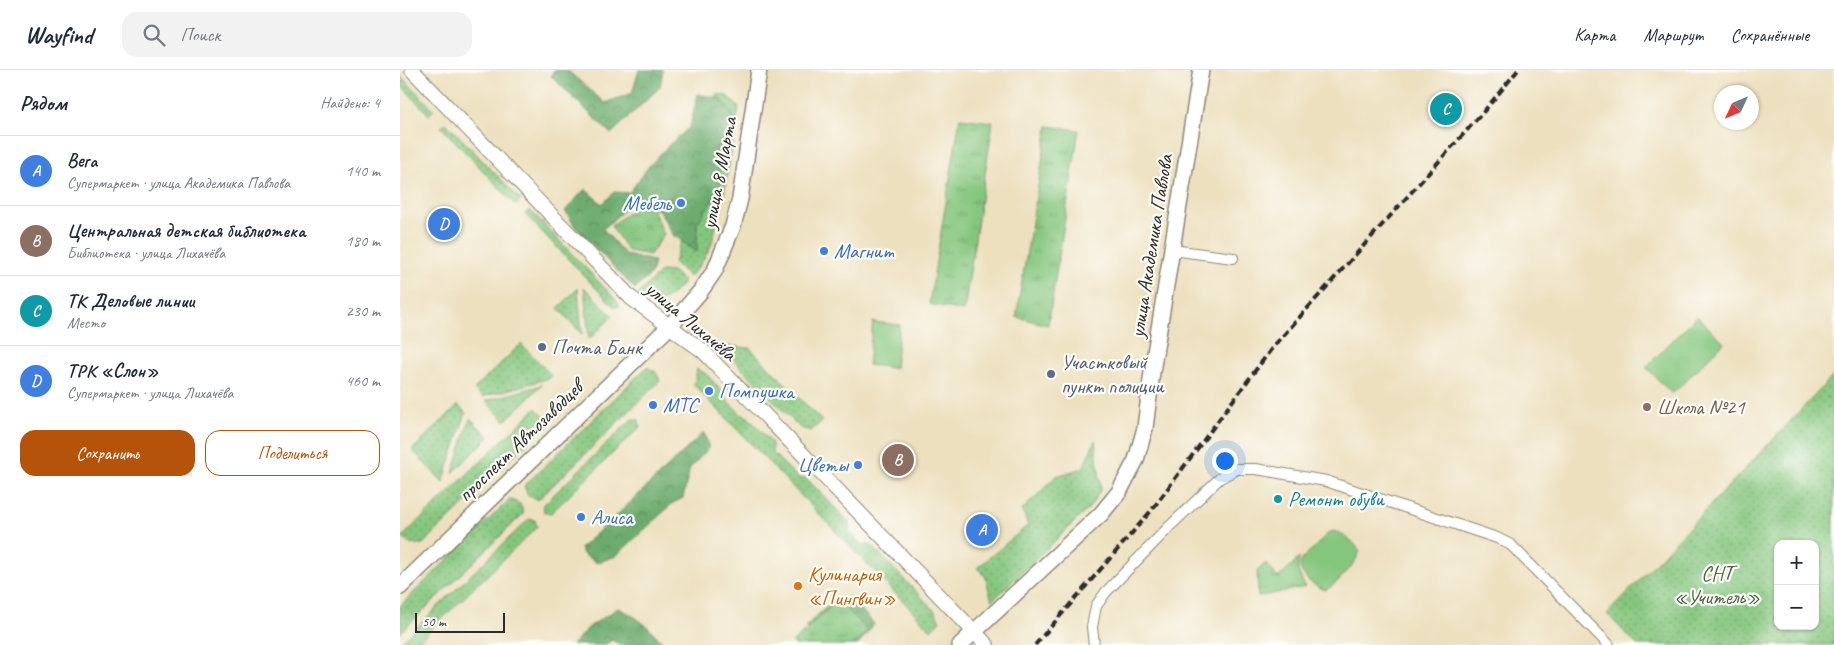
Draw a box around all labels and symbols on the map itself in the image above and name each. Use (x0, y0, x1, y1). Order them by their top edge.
north arrow (1714, 85, 1759, 130)
pin: C (1430, 90, 1462, 128)
street label: улица 8 Марта (695, 113, 743, 233)
street label: улица Академика Павлова (1123, 151, 1179, 341)
place label: Мебель (623, 190, 673, 216)
marker: Мебель (675, 197, 687, 209)
pin: D (428, 205, 460, 243)
place label: Магнит (834, 238, 895, 264)
marker: Магнит (818, 245, 830, 257)
street label: улица Лихачёва (639, 274, 743, 368)
place label: Почта Банк (552, 334, 644, 360)
marker: Почта Банк (536, 341, 548, 353)
place label: Участковый пункт полиции (1061, 349, 1165, 399)
marker: Участковый пункт полиции (1045, 368, 1057, 380)
street label: проспект Автозаводцев (452, 371, 591, 507)
place label: Помпушка (719, 378, 796, 404)
marker: Помпушка (703, 385, 715, 397)
place label: МТС (663, 392, 701, 418)
place label: Школа №21 (1657, 394, 1746, 420)
marker: МТС (647, 399, 659, 411)
marker: Школа №21 (1641, 401, 1653, 413)
pin: B (882, 441, 914, 479)
your location (1212, 448, 1238, 474)
place label: Цветы (797, 452, 850, 478)
marker: Цветы (852, 459, 864, 471)
place label: Ремонт обуви (1288, 486, 1385, 512)
marker: Ремонт обуви (1272, 493, 1284, 505)
place label: Алиса (591, 504, 634, 530)
marker: Алиса (575, 511, 587, 523)
pin: A (966, 511, 998, 549)
park label: СНТ «Учитель» (1674, 560, 1760, 610)
place label: Кулинария «Пингвин» (808, 561, 896, 611)
marker: Кулинария «Пингвин» (792, 580, 804, 592)
scale bar (415, 610, 505, 633)

